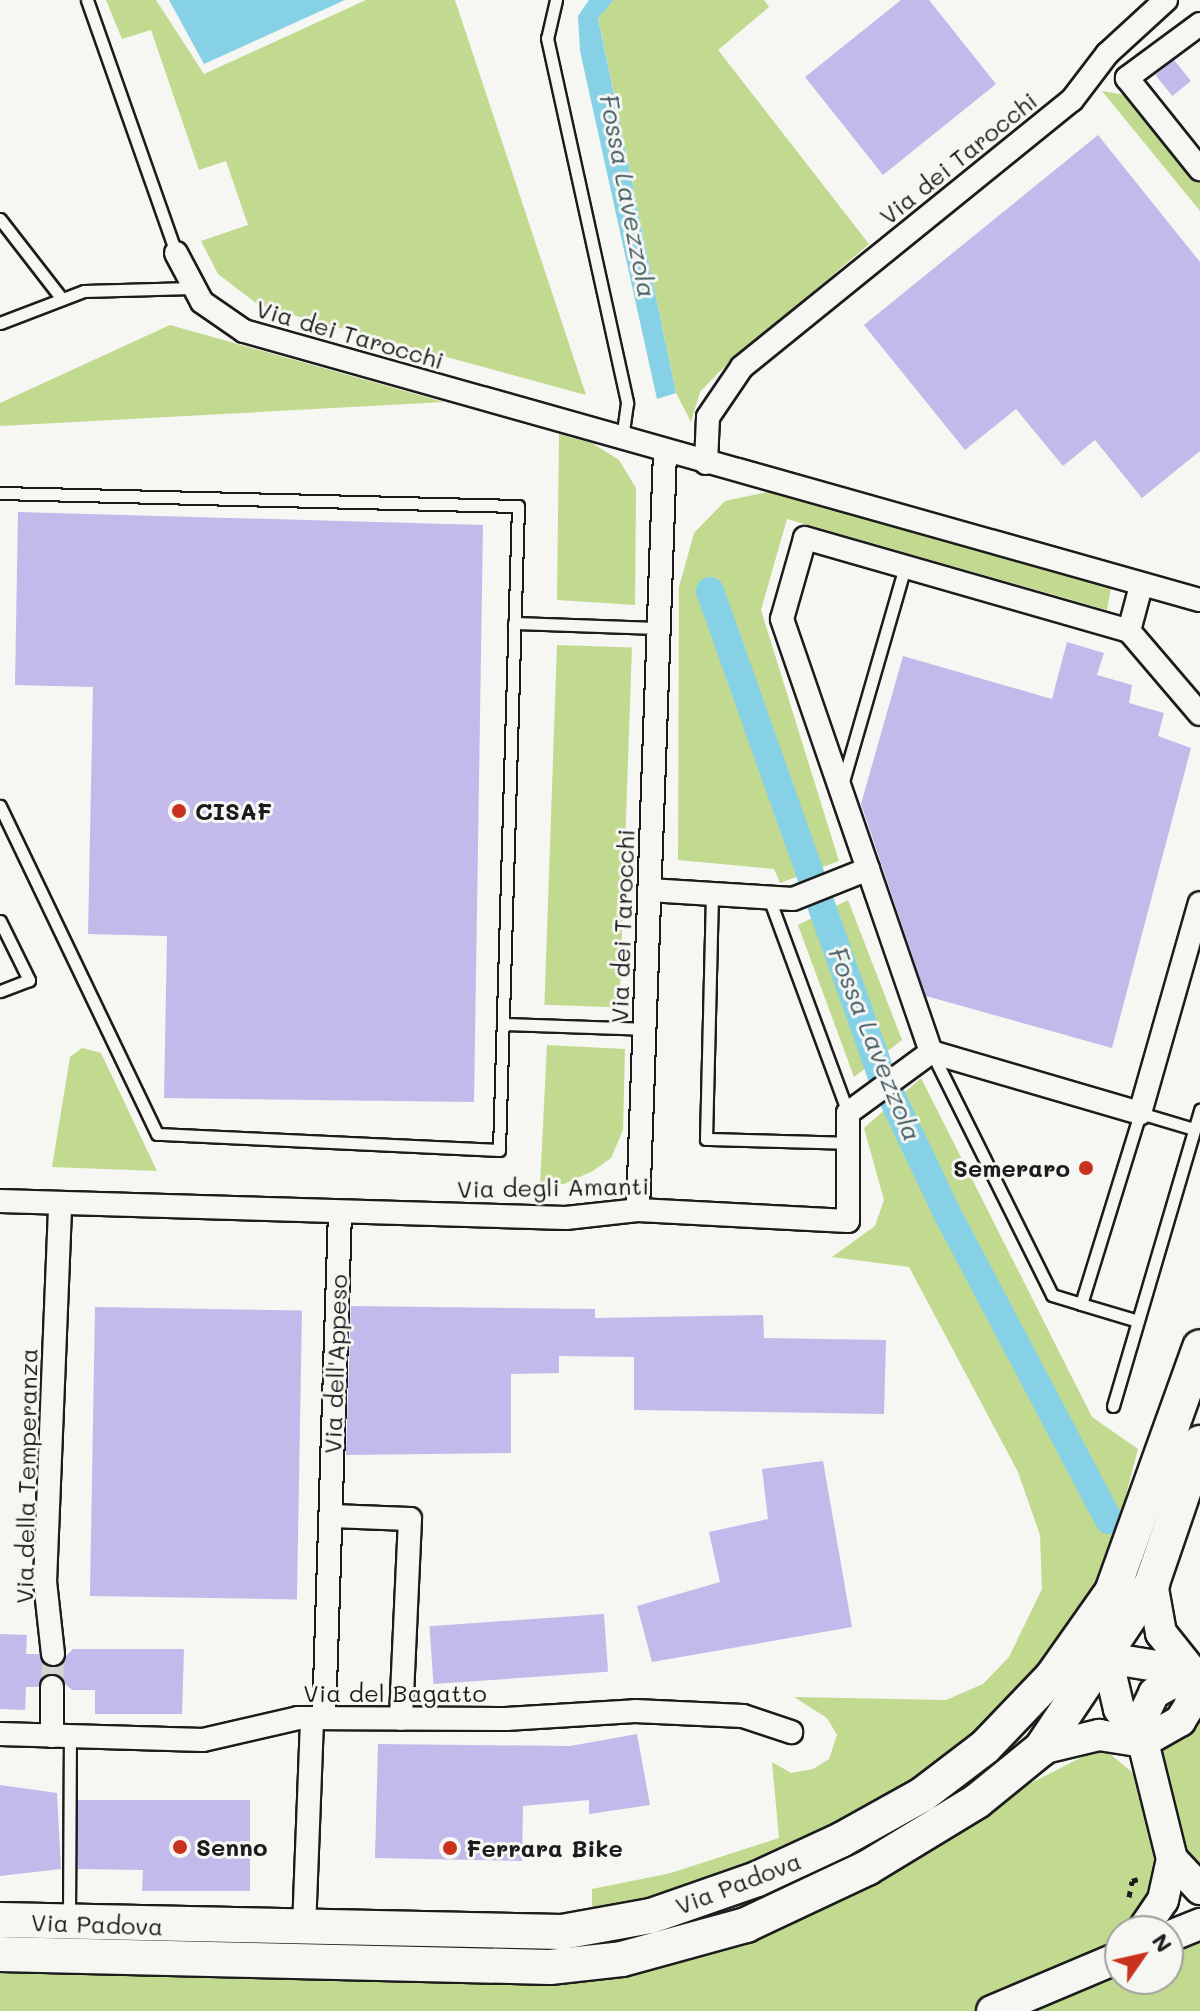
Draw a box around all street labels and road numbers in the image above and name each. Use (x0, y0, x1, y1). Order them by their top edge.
street label: Via dei Tarocchi (873, 86, 1043, 230)
street label: Via dei Tarocchi (253, 293, 447, 375)
street label: Via dei Tarocchi (604, 828, 640, 1024)
street label: Via degli Amanti (457, 1171, 649, 1203)
street label: Via dell'Appeso (317, 1274, 353, 1454)
street label: Via della Temperanza (9, 1348, 43, 1604)
street label: Via del Bagatto (303, 1679, 487, 1707)
street label: Via Padova (671, 1846, 805, 1920)
street label: Via Padova (30, 1907, 164, 1941)

